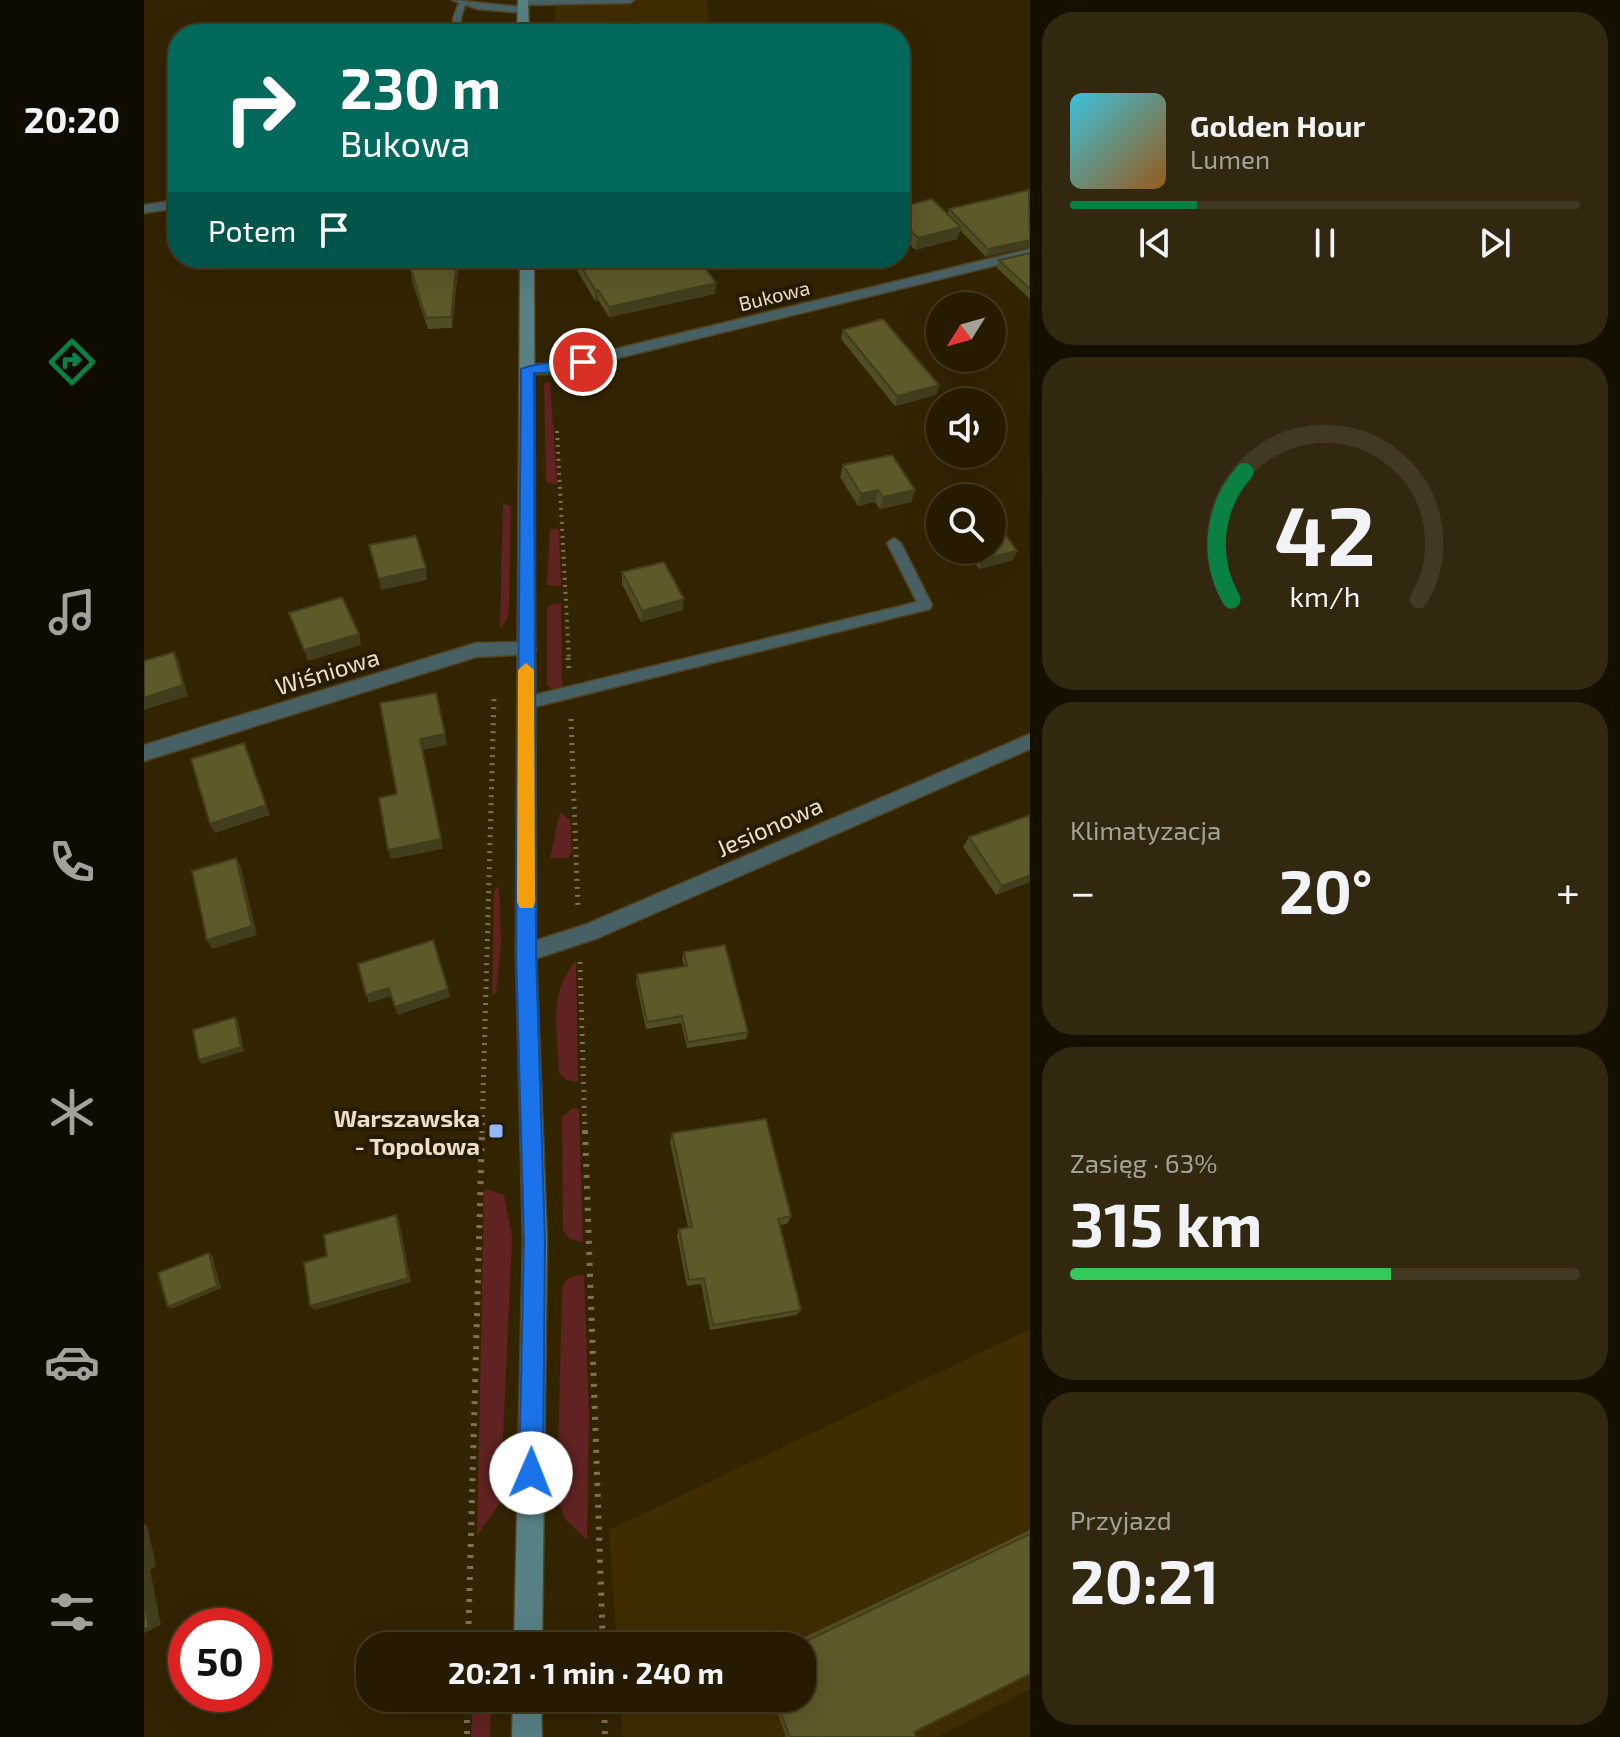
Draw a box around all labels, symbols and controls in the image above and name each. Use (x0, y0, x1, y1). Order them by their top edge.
text: 230 m (340, 53, 501, 120)
icon: right (208, 56, 312, 160)
text: 20:20 (24, 97, 120, 140)
text: Golden Hour (1190, 107, 1365, 143)
text: Bukowa (340, 121, 470, 164)
text: Lumen (1190, 143, 1270, 174)
icon: arrive (312, 208, 356, 252)
text: Potem (208, 212, 296, 248)
icon: previous (1133, 221, 1177, 265)
icon: pause (1303, 221, 1347, 265)
icon: next (1473, 221, 1517, 265)
street label: Bukowa (736, 275, 812, 315)
north arrow (926, 292, 1006, 372)
map controls (926, 292, 1006, 564)
pin (549, 328, 617, 396)
icon: directions (44, 334, 100, 390)
icon: arrive (561, 340, 605, 384)
button: sound (926, 388, 1006, 468)
text: 42 (1274, 482, 1376, 582)
button: search (926, 484, 1006, 564)
text: km/h (1290, 578, 1360, 613)
icon: music (44, 584, 100, 640)
street label: Wiśniowa (271, 641, 383, 701)
street label: Jesionowa (711, 790, 827, 862)
text: Klimatyzacja (1070, 814, 1221, 845)
icon: phone (44, 834, 100, 890)
text: 20° (1279, 854, 1372, 926)
text: − (1070, 864, 1096, 917)
text: + (1556, 864, 1580, 917)
icon: climate (44, 1084, 100, 1140)
place label: Warszawska - Topolowa (334, 1103, 480, 1160)
marker: Warszawska - Topolowa (487, 1122, 505, 1140)
text: Zasięg · 63% (1070, 1147, 1217, 1178)
text: 315 km (1070, 1187, 1262, 1259)
icon: car (44, 1334, 100, 1390)
position arrow (489, 1431, 573, 1515)
text: Przyjazd (1070, 1504, 1172, 1535)
text: 20:21 (1070, 1544, 1219, 1616)
icon: filters (44, 1584, 100, 1640)
speed limit sign: 50 (168, 1608, 272, 1712)
text: 20:21 · 1 min · 240 m (448, 1654, 724, 1690)

